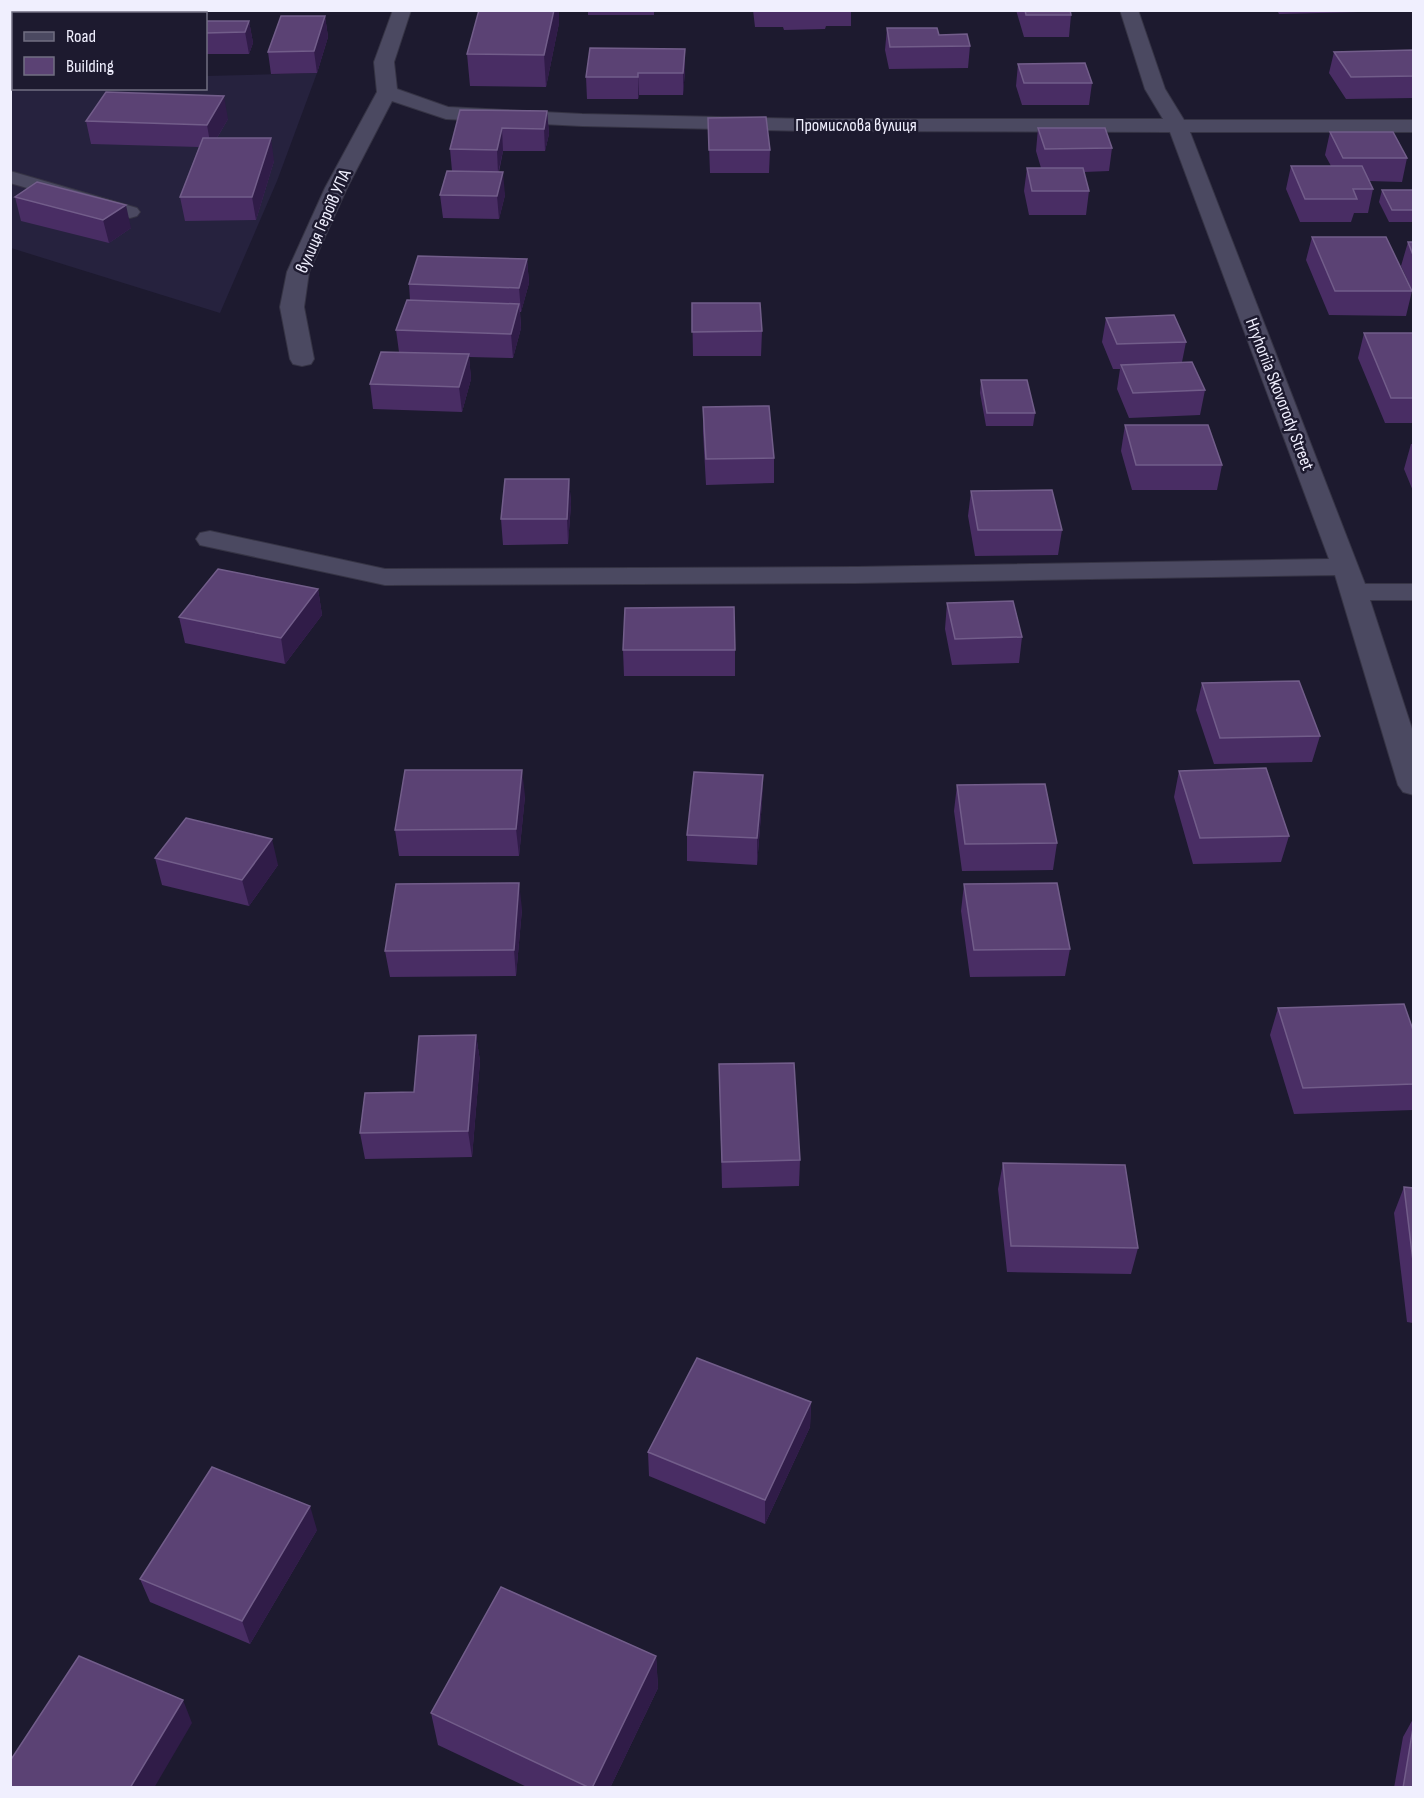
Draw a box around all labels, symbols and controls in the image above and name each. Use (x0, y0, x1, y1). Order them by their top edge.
legend (12, 12, 207, 90)
text: Road (66, 26, 96, 47)
text: Building (66, 56, 114, 77)
street label: Промислова вулиця (795, 115, 917, 136)
street label: вулиця Героїв УПА (291, 166, 356, 276)
street label: Hryhoriia Skovorody Street (1241, 315, 1319, 474)

